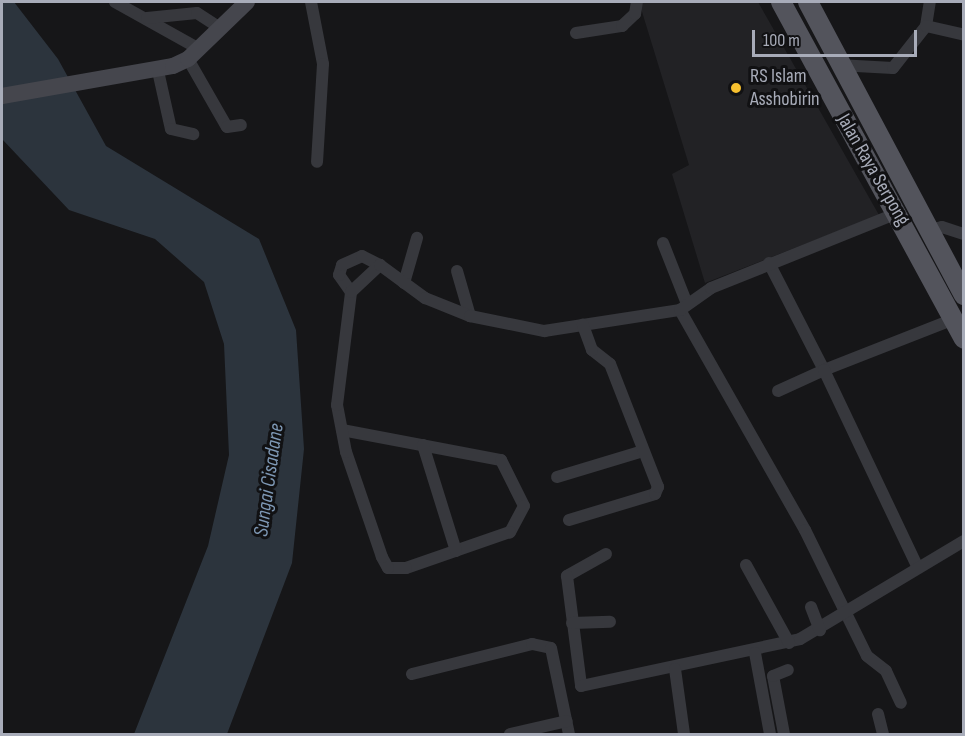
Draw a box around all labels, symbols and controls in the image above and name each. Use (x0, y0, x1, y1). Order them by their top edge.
scale bar (755, 18, 920, 56)
text: 100 m (763, 30, 800, 51)
place label: RS Islam Asshobirin (750, 64, 820, 111)
marker: RS Islam Asshobirin (727, 79, 745, 97)
street label: Jalan Raya Serpong (831, 110, 915, 230)
water label: Sungai Cisadane (249, 422, 289, 538)

